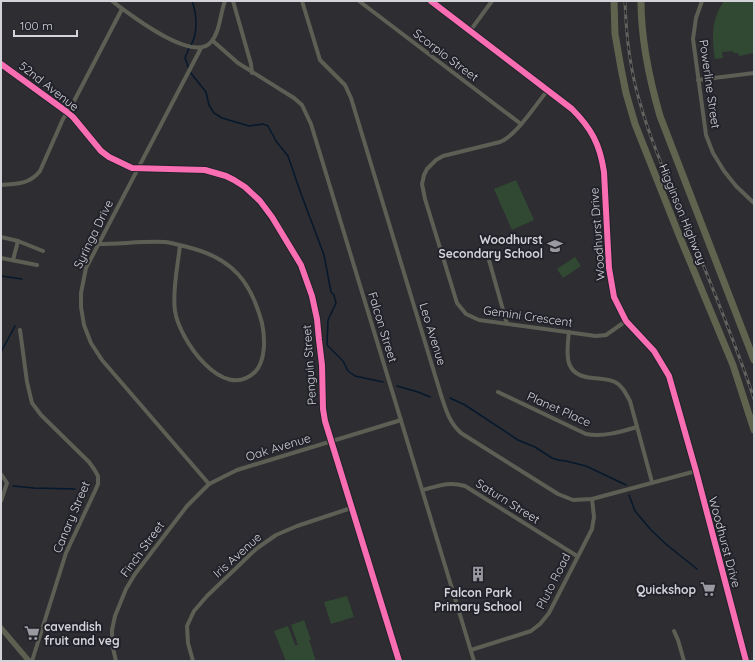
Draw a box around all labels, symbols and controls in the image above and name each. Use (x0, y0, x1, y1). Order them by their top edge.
scale bar (14, 12, 77, 38)
text: 100 m (20, 18, 53, 33)
street label: Scorpio Street (410, 26, 482, 84)
street label: Powerline Street (696, 38, 724, 130)
street label: 52nd Avenue (16, 58, 82, 114)
street label: Higginson Highway (656, 161, 710, 267)
street label: Woodhurst Drive (586, 187, 608, 281)
street label: Syringa Drive (70, 197, 116, 271)
place label: Woodhurst Secondary School (439, 232, 543, 261)
school or university icon: Woodhurst Secondary School (546, 237, 564, 255)
street label: Falcon Street (365, 290, 401, 364)
street label: Leo Avenue (416, 301, 450, 367)
street label: Gemini Crescent (482, 302, 574, 330)
street label: Penguin Street (299, 324, 319, 406)
street label: Planet Place (525, 388, 593, 430)
street label: Oak Avenue (244, 430, 313, 464)
street label: Saturn Street (473, 475, 543, 527)
street label: Canary Street (49, 479, 93, 555)
street label: Woodhurst Drive (706, 495, 744, 589)
street label: Finch Street (117, 518, 167, 580)
street label: Iris Avenue (210, 529, 265, 581)
street label: Pluto Road (532, 550, 574, 612)
building icon: Falcon Park Primary School (469, 565, 487, 583)
supermarket icon: Quickshop (699, 580, 717, 598)
place label: Quickshop (636, 582, 696, 597)
place label: Falcon Park Primary School (434, 585, 522, 614)
place label: cavendish fruit and veg (44, 619, 120, 648)
supermarket icon: cavendish fruit and veg (23, 624, 41, 642)

